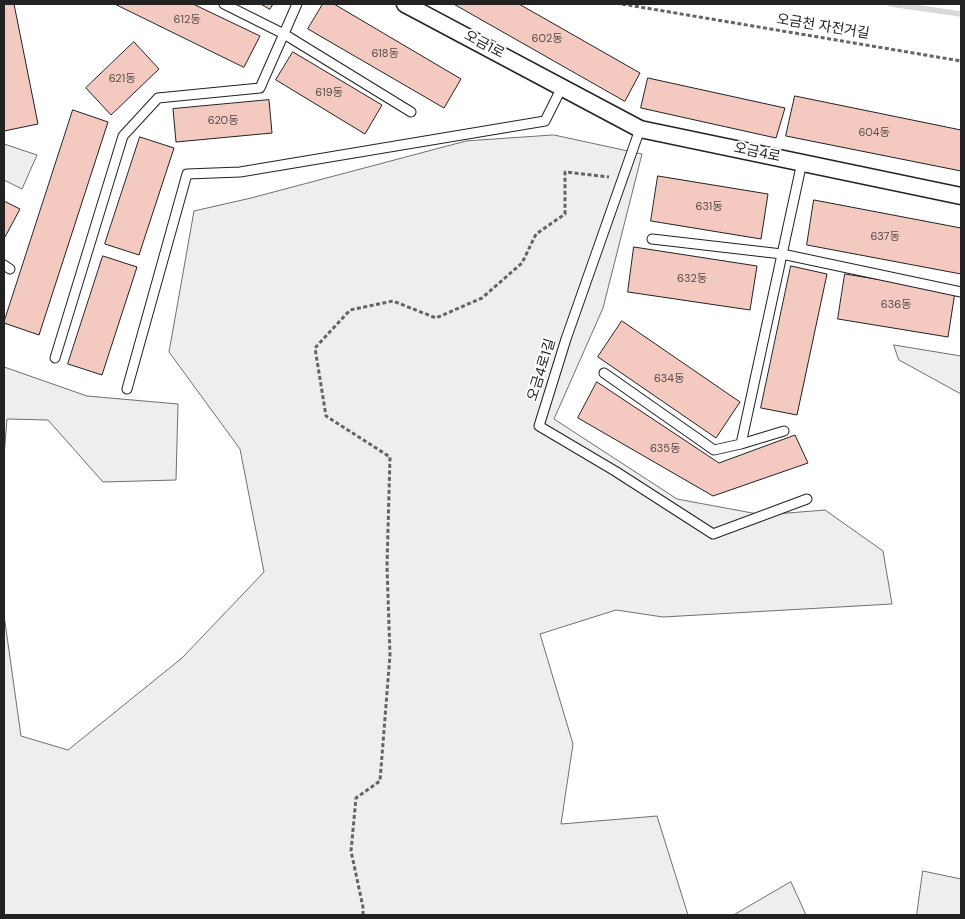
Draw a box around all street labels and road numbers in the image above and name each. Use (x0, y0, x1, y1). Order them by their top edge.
street label: 오금천 자전거길 (775, 11, 871, 43)
street label: 오금1로 (461, 27, 507, 63)
street label: 오금4로 (732, 140, 782, 166)
street label: 오금4로1길 (525, 337, 559, 403)

